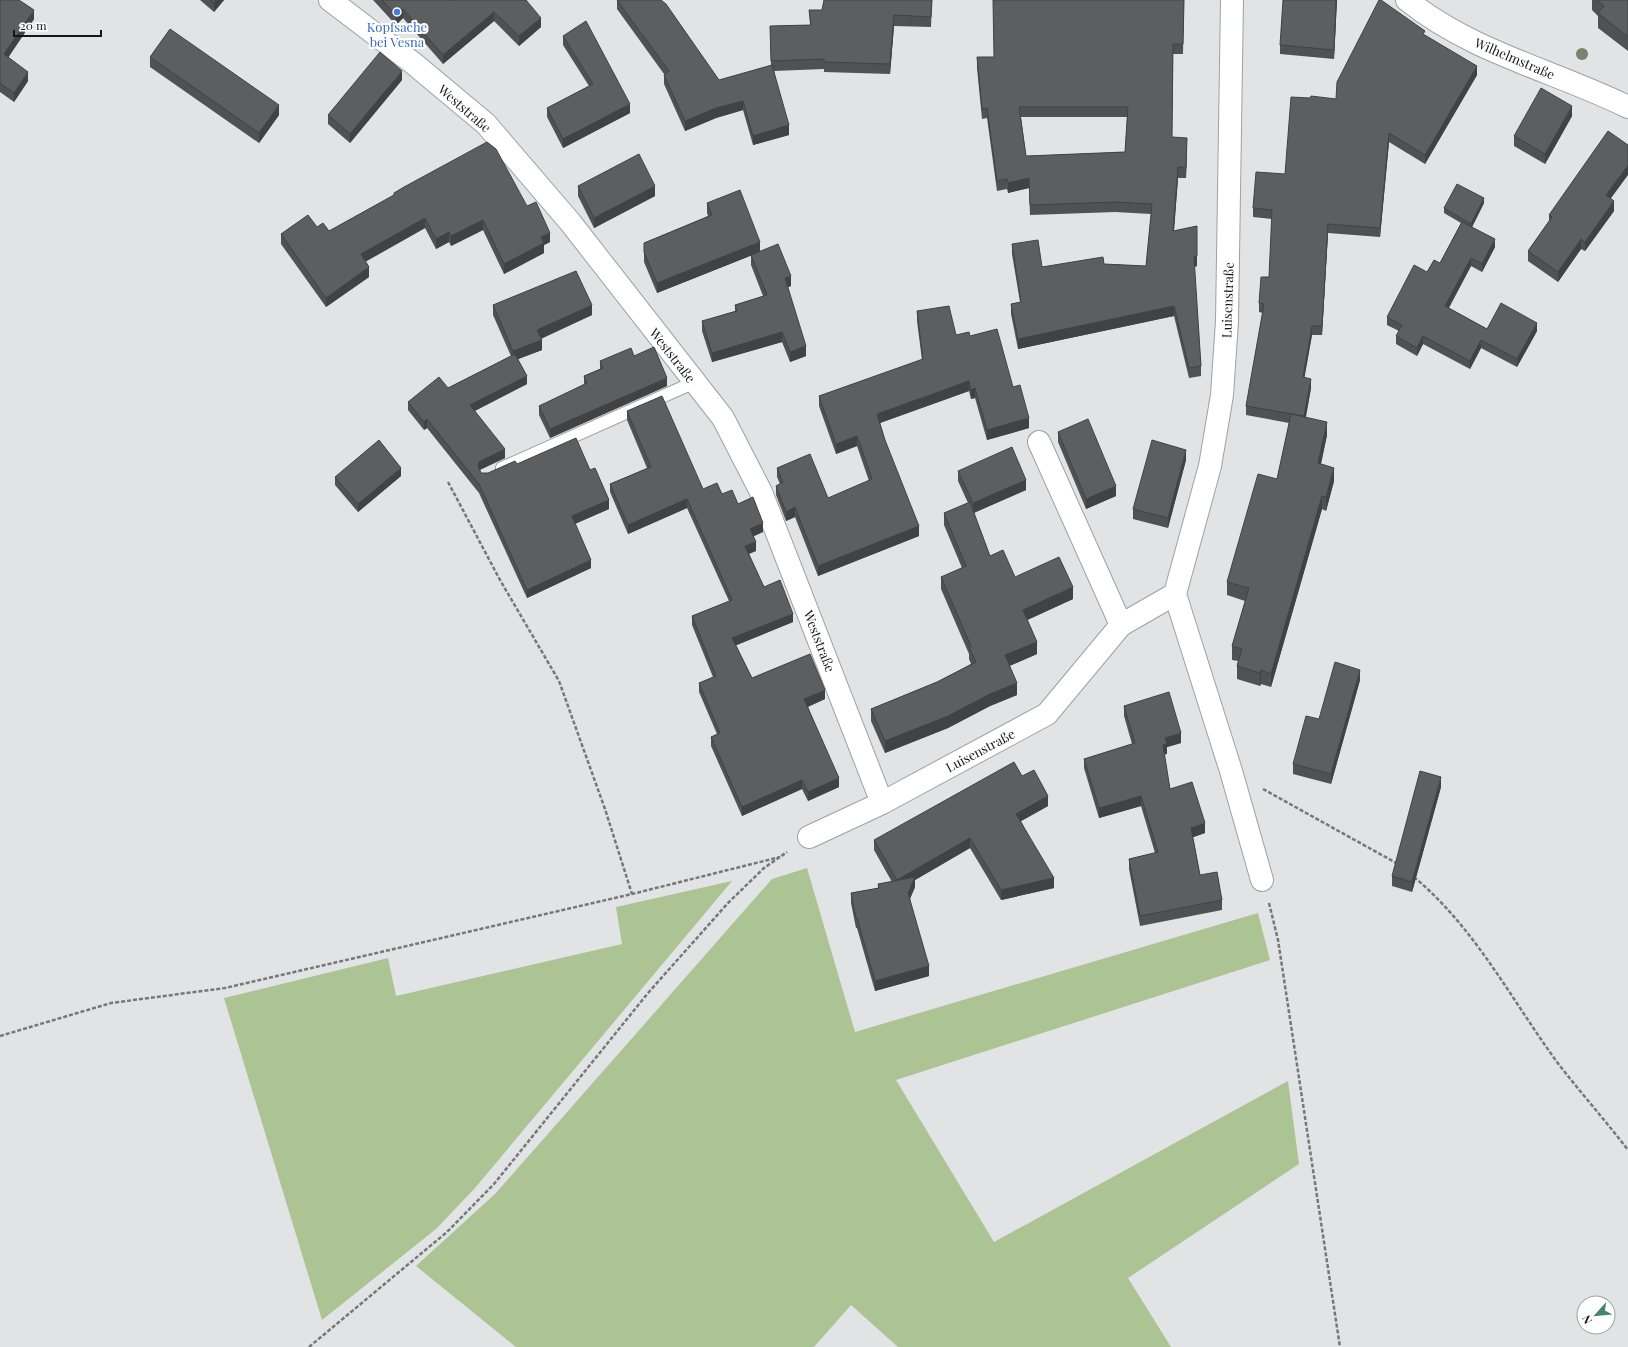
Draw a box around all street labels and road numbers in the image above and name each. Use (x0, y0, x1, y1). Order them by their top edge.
street label: Wilhelmstraße (1471, 33, 1558, 83)
street label: Weststraße (434, 80, 495, 136)
street label: Luisenstraße (1217, 261, 1237, 338)
street label: Weststraße (646, 323, 700, 386)
street label: Weststraße (800, 607, 840, 675)
street label: Luisenstraße (942, 724, 1018, 775)

